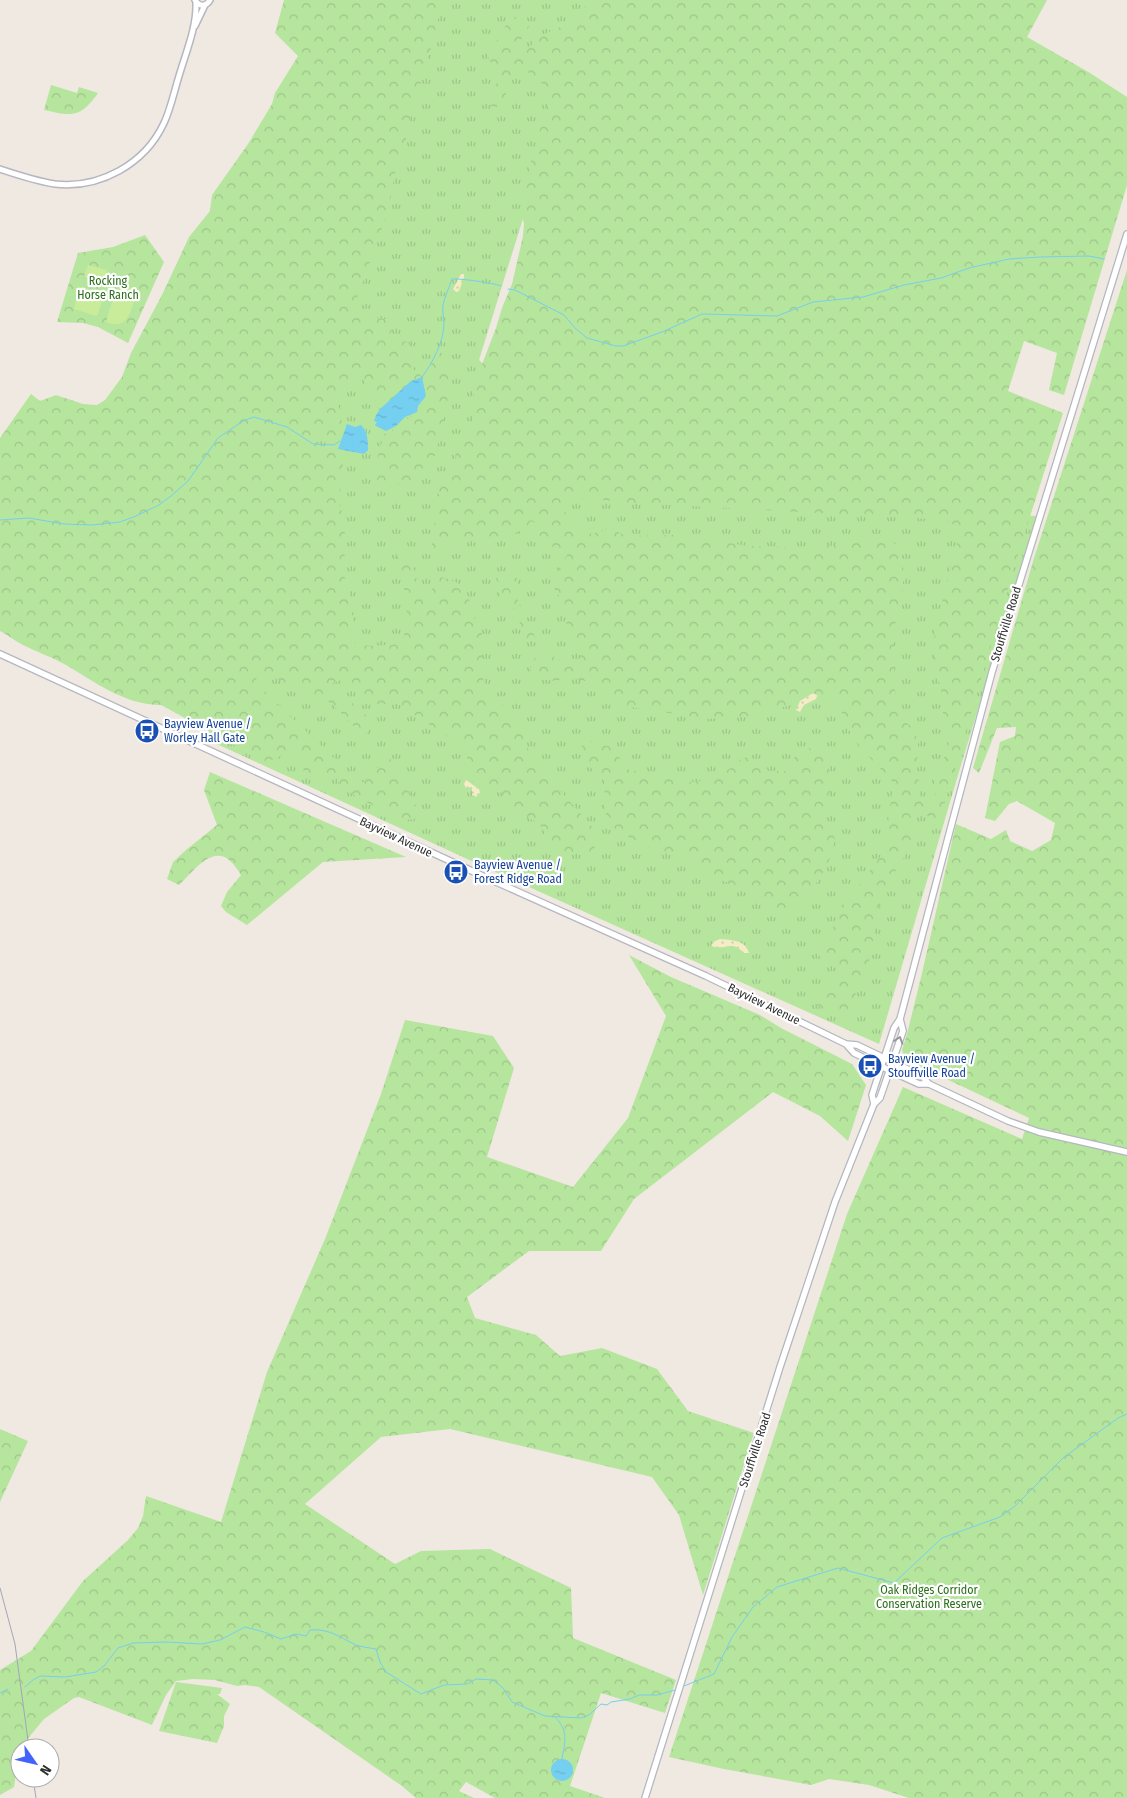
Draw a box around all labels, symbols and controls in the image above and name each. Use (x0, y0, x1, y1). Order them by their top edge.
park label: Rocking Horse Ranch (77, 274, 139, 302)
street label: Stouffville Road (988, 585, 1024, 663)
place label: Bayview Avenue / Worley Hall Gate (164, 717, 251, 745)
bus stop icon: Bayview Avenue / Worley Hall Gate (134, 718, 160, 744)
street label: Bayview Avenue (357, 814, 435, 860)
place label: Bayview Avenue / Forest Ridge Road (474, 858, 562, 886)
bus stop icon: Bayview Avenue / Forest Ridge Road (443, 859, 469, 885)
street label: Bayview Avenue (726, 980, 802, 1028)
one-way arrow (894, 1037, 904, 1045)
place label: Bayview Avenue / Stouffville Road (888, 1052, 975, 1080)
bus stop icon: Bayview Avenue / Stouffville Road (857, 1053, 883, 1079)
street label: Stouffville Road (736, 1411, 774, 1489)
park label: Oak Ridges Corridor Conservation Reserve (876, 1583, 982, 1611)
north arrow (10, 1738, 60, 1788)
text: N (36, 1762, 55, 1778)

